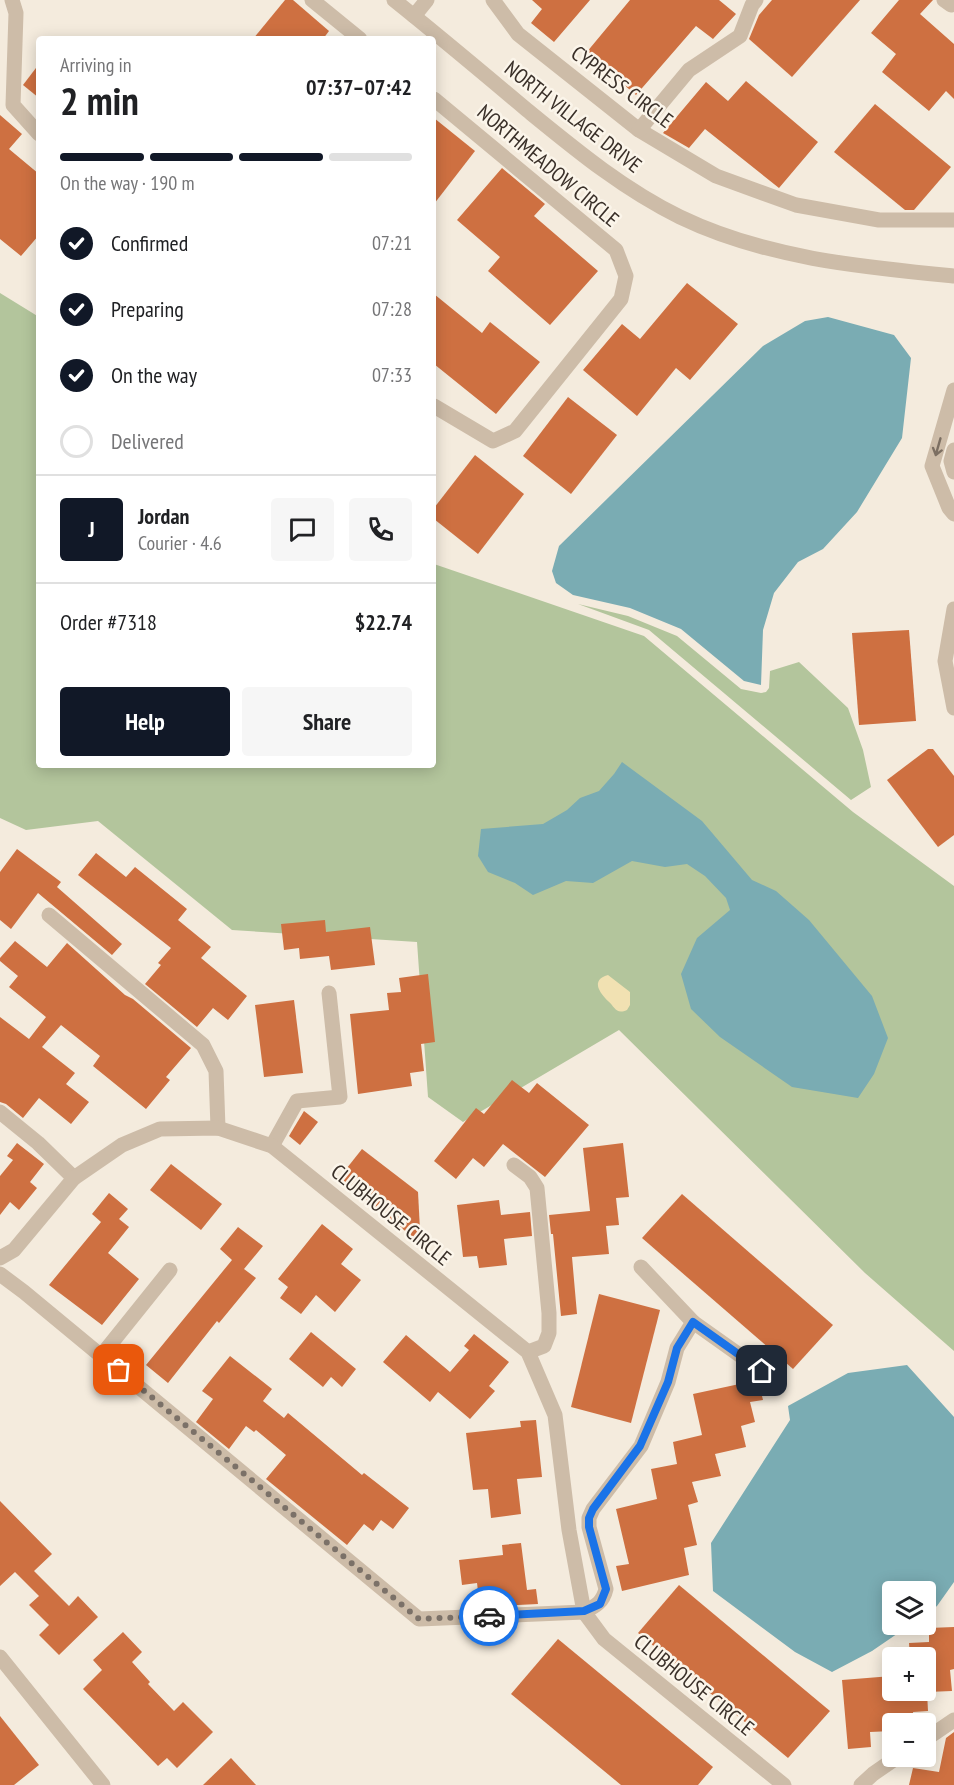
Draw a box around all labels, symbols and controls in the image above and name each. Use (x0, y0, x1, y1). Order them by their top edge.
street label: CYPRESS CIRCLE (566, 39, 679, 134)
text: Arriving in (60, 52, 132, 78)
street label: NORTH VILLAGE DRIVE (499, 55, 647, 179)
text: 07:37–07:42 (306, 73, 412, 101)
text: 2 min (60, 75, 139, 126)
street label: NORTHMEADOW CIRCLE (472, 99, 625, 233)
text: On the way · 190 m (60, 170, 195, 196)
icon: check (60, 227, 93, 260)
text: Confirmed (111, 229, 188, 257)
text: 07:21 (372, 230, 412, 256)
icon: check (60, 293, 93, 326)
text: Preparing (111, 295, 184, 323)
text: 07:28 (372, 296, 412, 322)
icon: check (60, 359, 93, 392)
text: On the way (111, 361, 197, 389)
text: 07:33 (372, 362, 412, 388)
text: Delivered (111, 427, 184, 455)
one-way arrow (932, 437, 943, 456)
button: chat (271, 498, 334, 561)
button: phone (349, 498, 412, 561)
text: Jordan (138, 502, 189, 530)
text: J (88, 515, 95, 543)
text: Courier · 4.6 (138, 530, 222, 556)
text: Order #7318 (60, 608, 157, 636)
text: $22.74 (355, 608, 412, 636)
button: Help (60, 687, 230, 756)
button: Share (242, 687, 412, 756)
street label: CLUBHOUSE CIRCLE (326, 1158, 457, 1271)
pin (93, 1344, 144, 1395)
pin (736, 1345, 787, 1396)
icon: bag (102, 1353, 135, 1386)
icon: home (745, 1354, 778, 1387)
map controls (882, 1581, 936, 1767)
button: layers (882, 1581, 936, 1635)
courier (459, 1586, 519, 1646)
icon: car (473, 1600, 506, 1633)
street label: CLUBHOUSE CIRCLE (629, 1628, 760, 1741)
button: + (882, 1647, 936, 1701)
button: − (882, 1713, 936, 1767)

